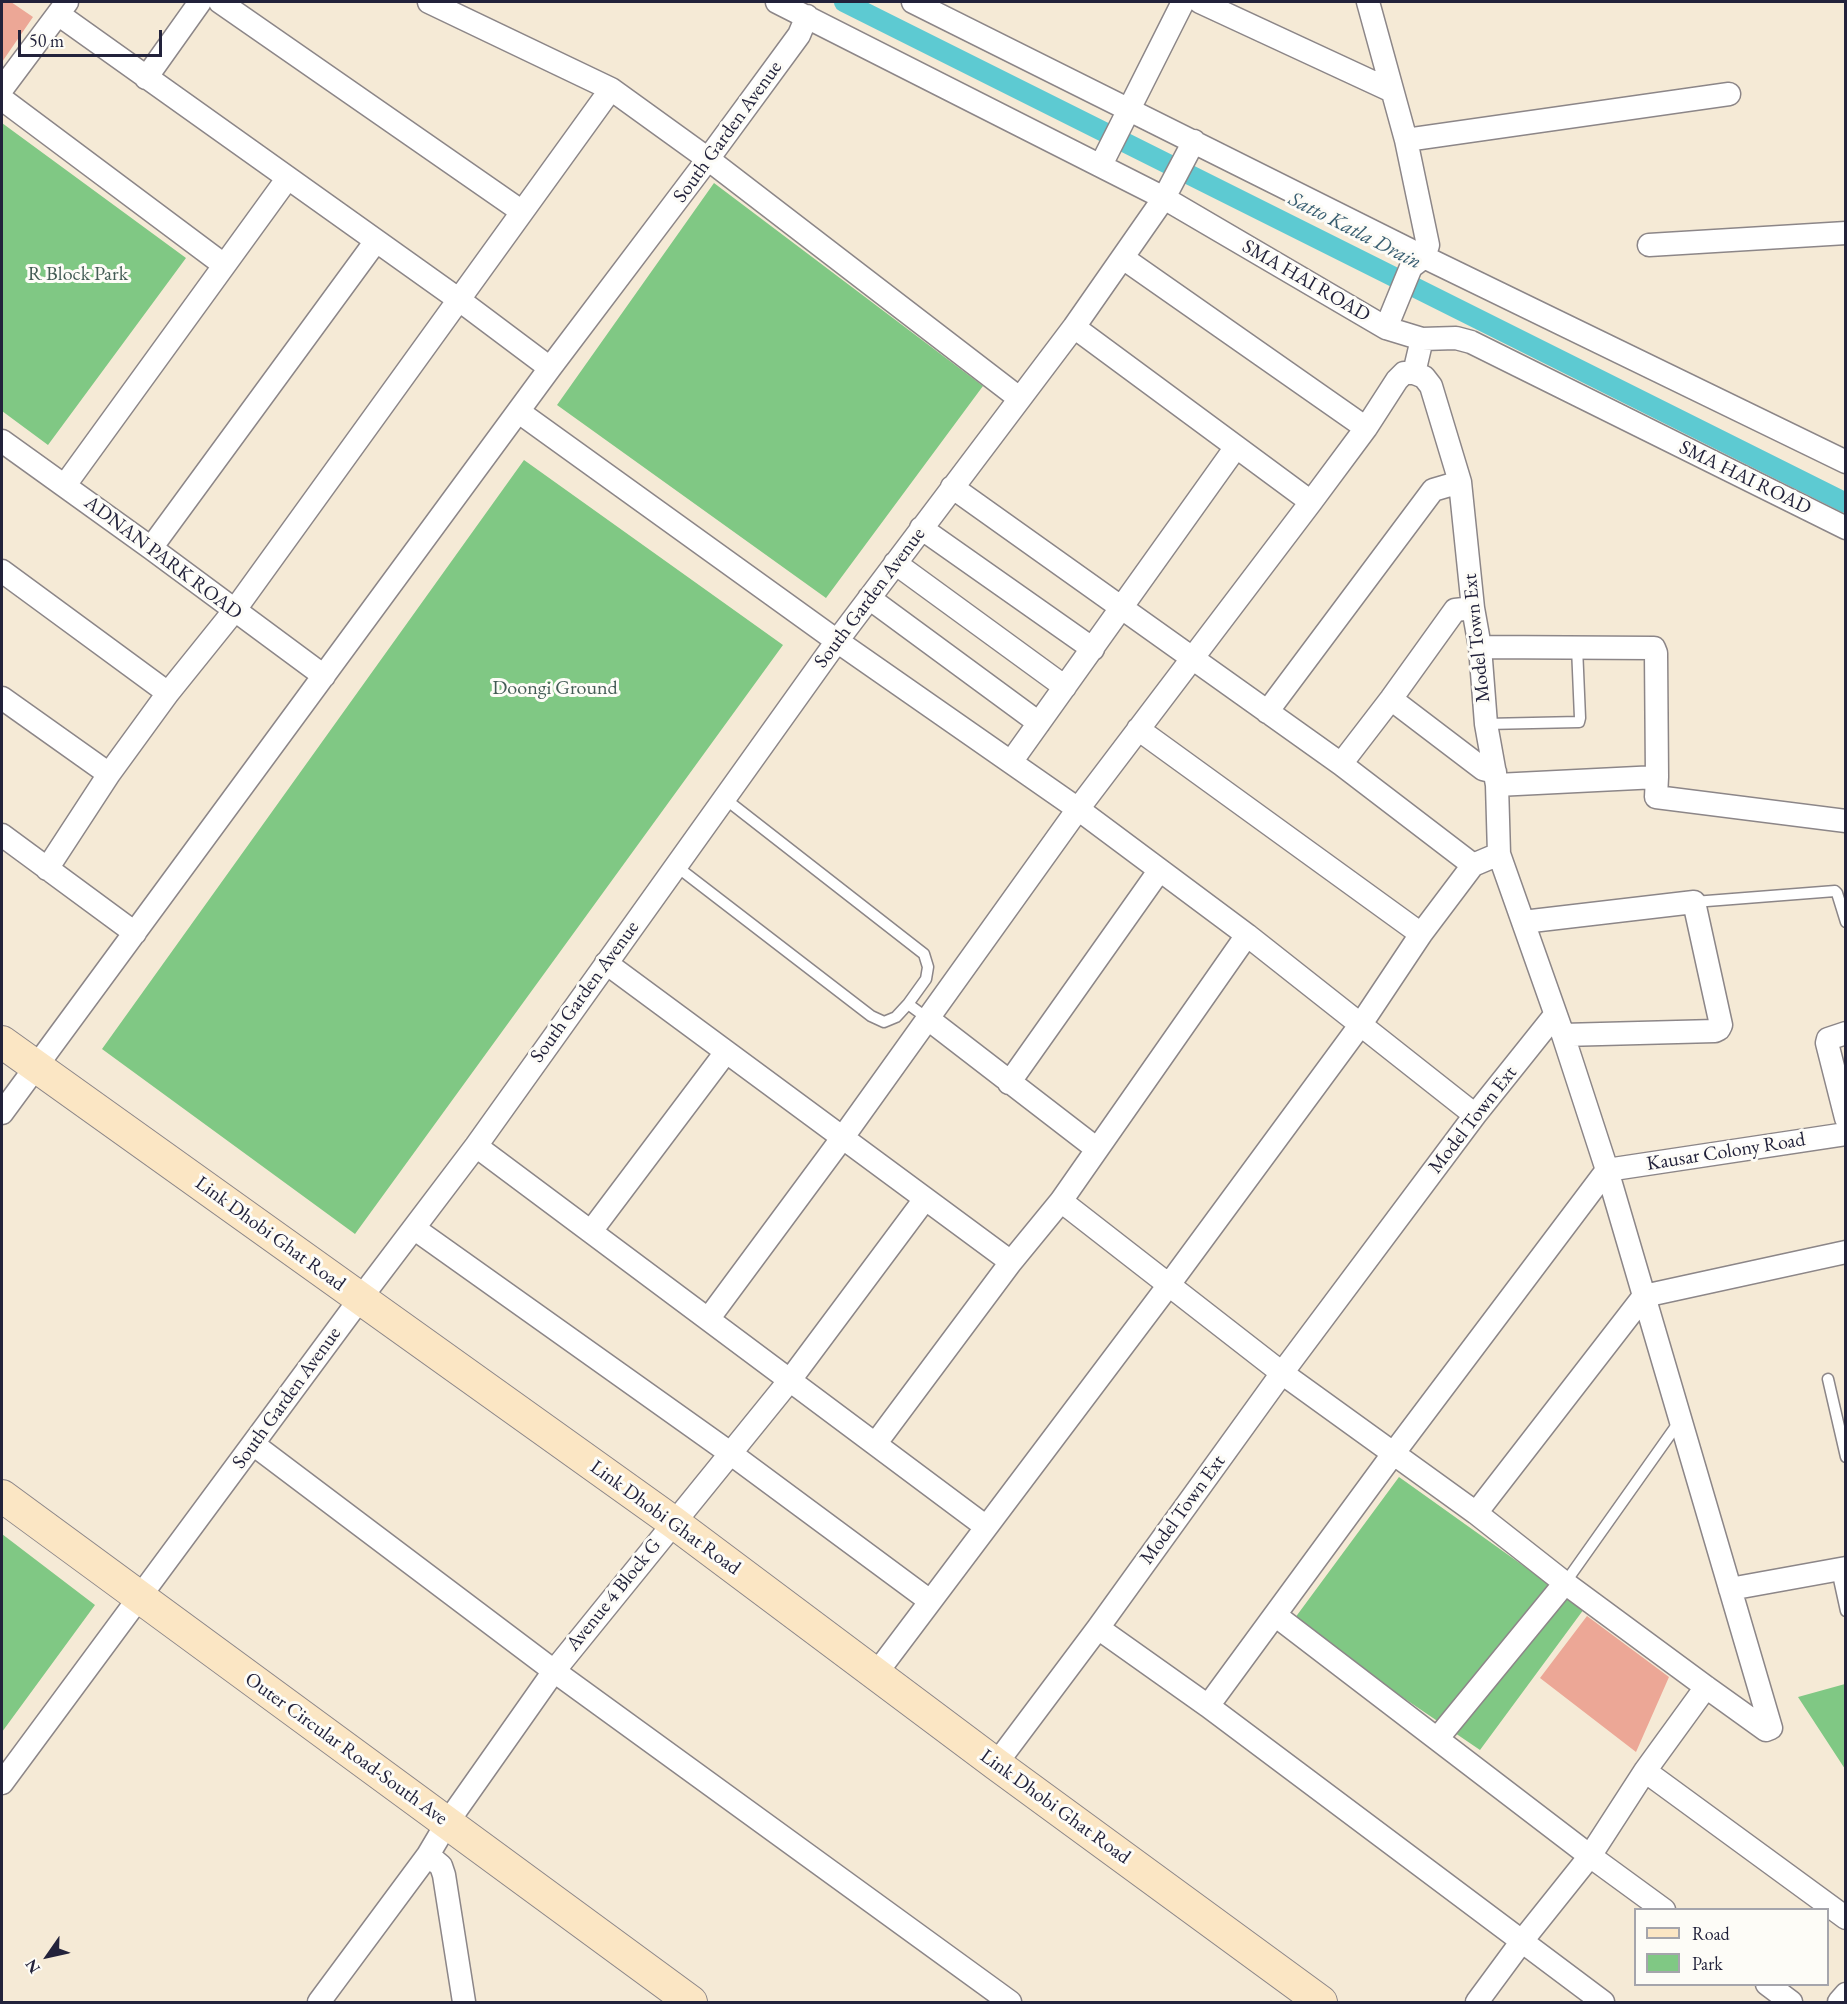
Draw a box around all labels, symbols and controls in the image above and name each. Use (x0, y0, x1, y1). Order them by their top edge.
scale bar (21, 18, 165, 56)
text: 50 m (29, 29, 64, 52)
street label: South Garden Avenue (668, 56, 788, 208)
water label: Satto Katla Drain (1284, 187, 1426, 275)
street label: SMA HAI ROAD (1238, 235, 1374, 327)
park label: R Block Park (28, 263, 128, 287)
street label: SMA HAI ROAD (1675, 436, 1815, 520)
street label: ADNAN PARK ROAD (79, 491, 247, 625)
street label: South Garden Avenue (809, 523, 931, 673)
street label: Model Town Ext (1458, 572, 1496, 704)
park label: Doongi Ground (492, 677, 618, 701)
street label: South Garden Avenue (525, 916, 645, 1068)
street label: Model Town Ext (1424, 1062, 1522, 1178)
street label: Kausar Colony Road (1645, 1128, 1807, 1176)
street label: Link Dhobi Ghat Road (190, 1171, 350, 1297)
street label: South Garden Avenue (227, 1322, 347, 1474)
street label: Model Town Ext (1135, 1451, 1231, 1569)
street label: Link Dhobi Ghat Road (585, 1455, 745, 1581)
street label: Avenue 4 Block G (561, 1534, 667, 1656)
street label: Outer Circular Road-South Ave (240, 1667, 452, 1831)
street label: Link Dhobi Ghat Road (975, 1744, 1135, 1870)
legend (1634, 1908, 1829, 1986)
text: Road (1692, 1922, 1730, 1945)
north arrow (18, 1926, 78, 1986)
text: Park (1692, 1952, 1723, 1975)
text: N (20, 1955, 45, 1978)

